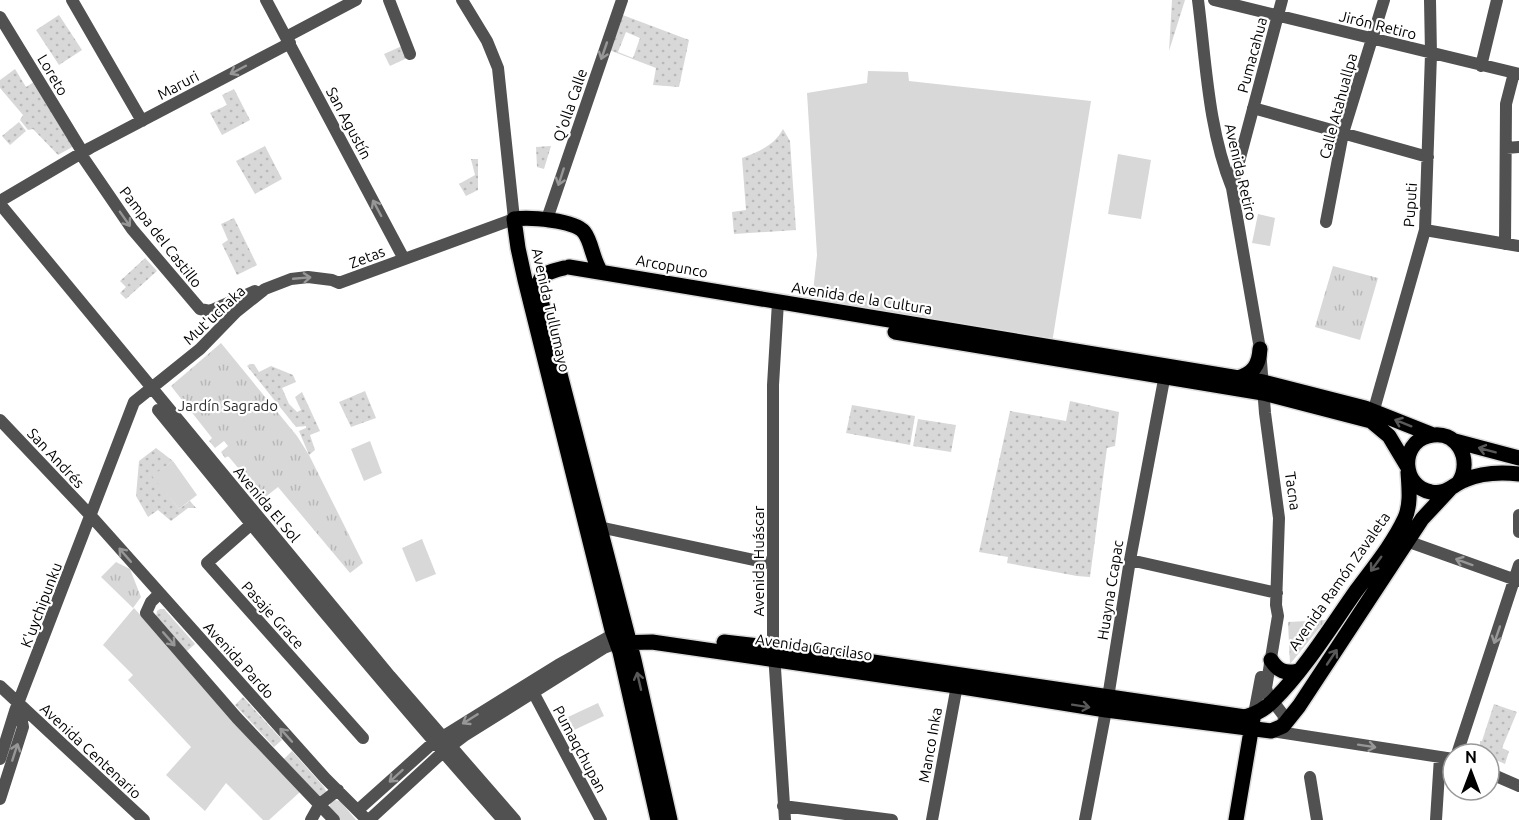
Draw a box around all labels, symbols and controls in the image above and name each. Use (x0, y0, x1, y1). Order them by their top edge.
street label: Jirón Retiro (1338, 7, 1418, 43)
street label: Pumacahua (1234, 15, 1270, 95)
one-way arrow (598, 41, 609, 60)
street label: Loreto (34, 51, 72, 99)
street label: Calle Atahuallpa (1316, 51, 1360, 161)
one-way arrow (230, 64, 247, 76)
street label: Q'olla Calle (550, 66, 590, 144)
street label: Maruri (154, 67, 202, 103)
street label: San Agustín (323, 84, 375, 162)
street label: Avenida Retiro (1222, 122, 1260, 222)
one-way arrow (555, 167, 566, 186)
street label: Puputi (1400, 182, 1420, 228)
street label: Pampa del Castillo (116, 183, 206, 291)
one-way arrow (371, 199, 382, 217)
one-way arrow (119, 210, 131, 227)
street label: Zetas (347, 242, 387, 272)
street label: Avenida Tullumayo (528, 246, 574, 374)
street label: Arcopunco (635, 251, 709, 281)
one-way arrow (291, 273, 311, 284)
street label: Avenida de la Cultura (790, 278, 934, 318)
street label: Mut'uchaka (180, 282, 248, 348)
park label: Jardín Sagrado (178, 397, 278, 414)
one-way arrow (1395, 417, 1413, 428)
street label: San Andrés (24, 425, 88, 491)
one-way arrow (1478, 443, 1497, 455)
street label: Avenida El Sol (230, 463, 304, 545)
street label: Tacna (1282, 471, 1304, 511)
street label: Avenida Huáscar (750, 505, 767, 616)
street label: Avenida Ramón Zavaleta (1285, 509, 1393, 653)
street label: Huayna Ccapac (1094, 539, 1126, 641)
one-way arrow (118, 548, 132, 563)
one-way arrow (1370, 555, 1382, 571)
one-way arrow (1455, 555, 1474, 566)
street label: K'uychipunku (17, 560, 65, 650)
street label: Pasaje Grace (238, 578, 308, 652)
street label: Avenida Pardo (200, 618, 278, 702)
one-way arrow (1491, 625, 1502, 644)
street label: Avenida Garcilaso (754, 630, 874, 664)
one-way arrow (162, 632, 176, 647)
one-way arrow (1326, 649, 1338, 666)
one-way arrow (633, 672, 644, 691)
street label: Avenida Centenario (37, 700, 145, 802)
one-way arrow (1071, 701, 1091, 712)
street label: Pumaqchupan (550, 703, 610, 795)
street label: Manco Inka (915, 706, 945, 784)
one-way arrow (462, 713, 479, 726)
one-way arrow (279, 727, 293, 742)
one-way arrow (1357, 740, 1376, 751)
north arrow (1441, 742, 1501, 802)
one-way arrow (10, 743, 21, 762)
text: N (1465, 748, 1477, 766)
one-way arrow (389, 769, 404, 783)

